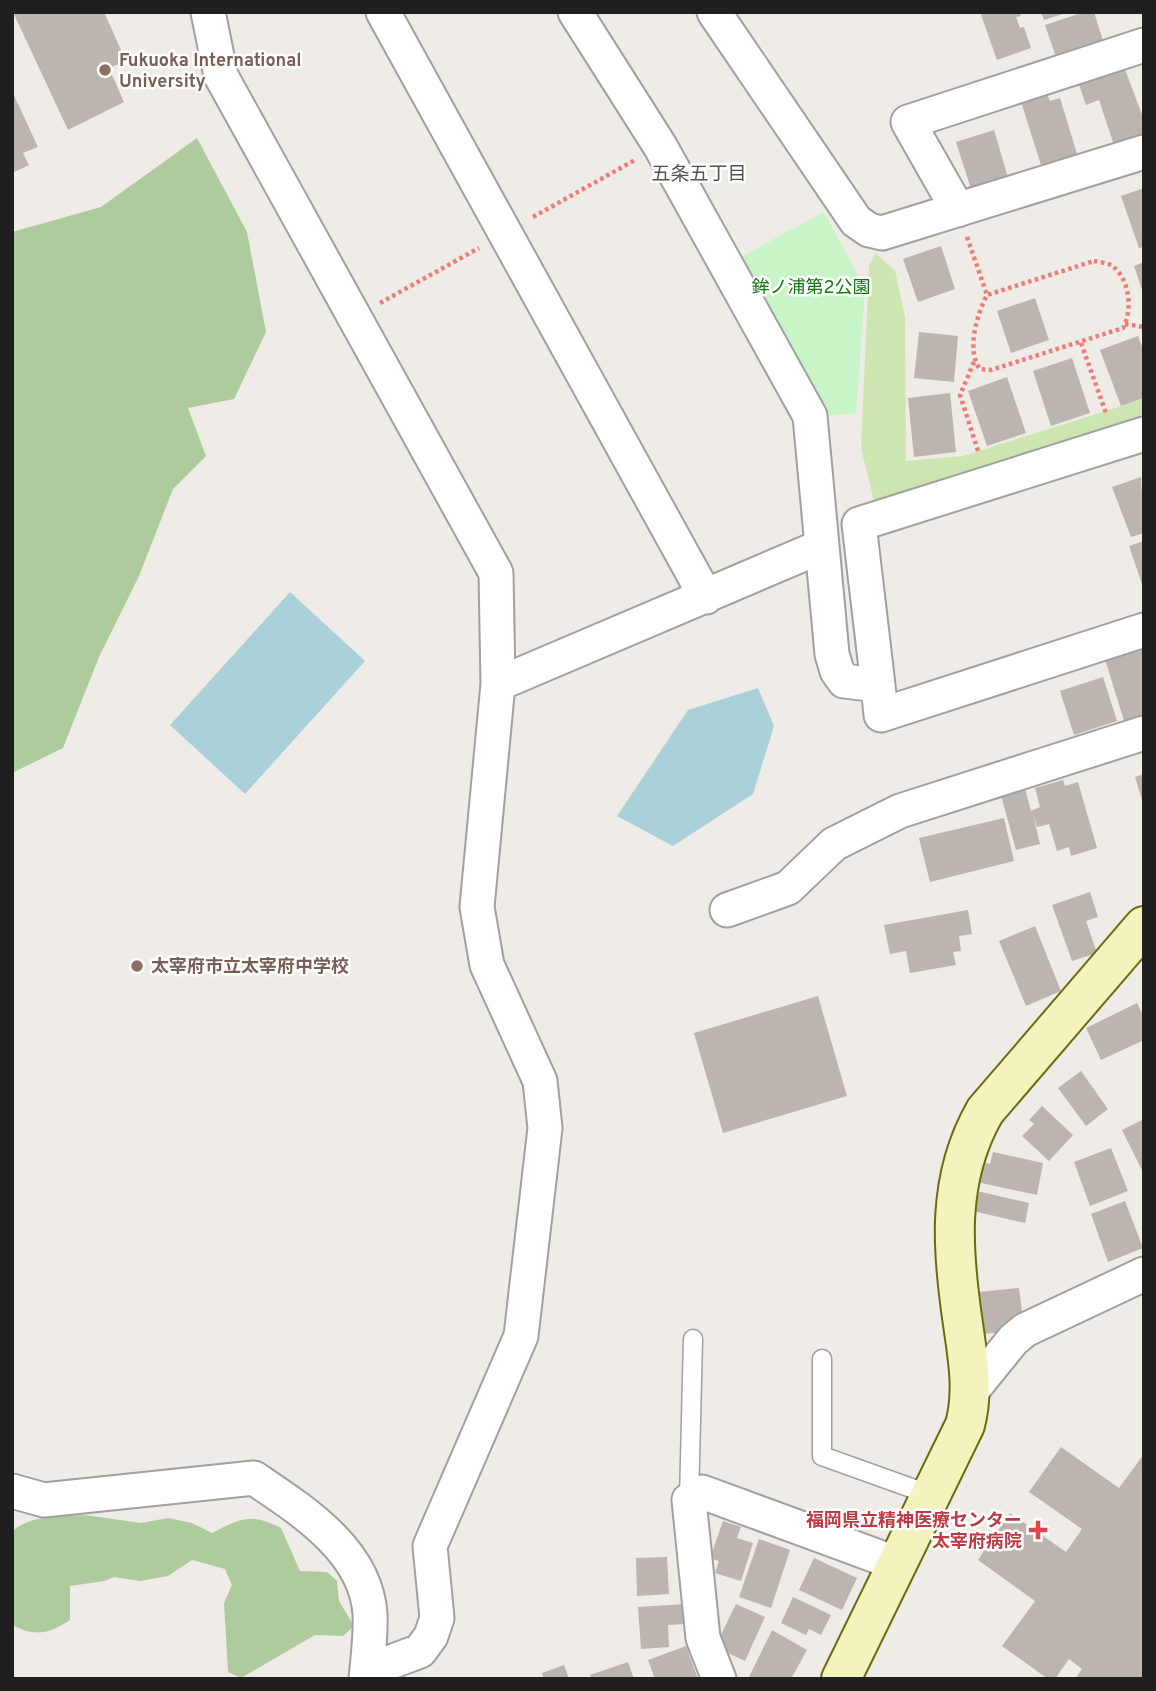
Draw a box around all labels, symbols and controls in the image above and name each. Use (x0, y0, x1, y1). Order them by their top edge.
place label: Fukuoka International University (119, 50, 301, 94)
marker: Fukuoka International University (97, 62, 113, 78)
district label: 五条五丁目 (651, 163, 747, 187)
park label: 鉾ノ浦第2公園 (751, 277, 871, 300)
place label: 太宰府市立太宰府中学校 (151, 956, 349, 979)
marker: 太宰府市立太宰府中学校 (129, 958, 145, 974)
place label: 福岡県立精神医療センター 太宰府病院 (806, 1510, 1022, 1554)
marker: 福岡県立精神医療センター 太宰府病院 (1028, 1520, 1048, 1540)

